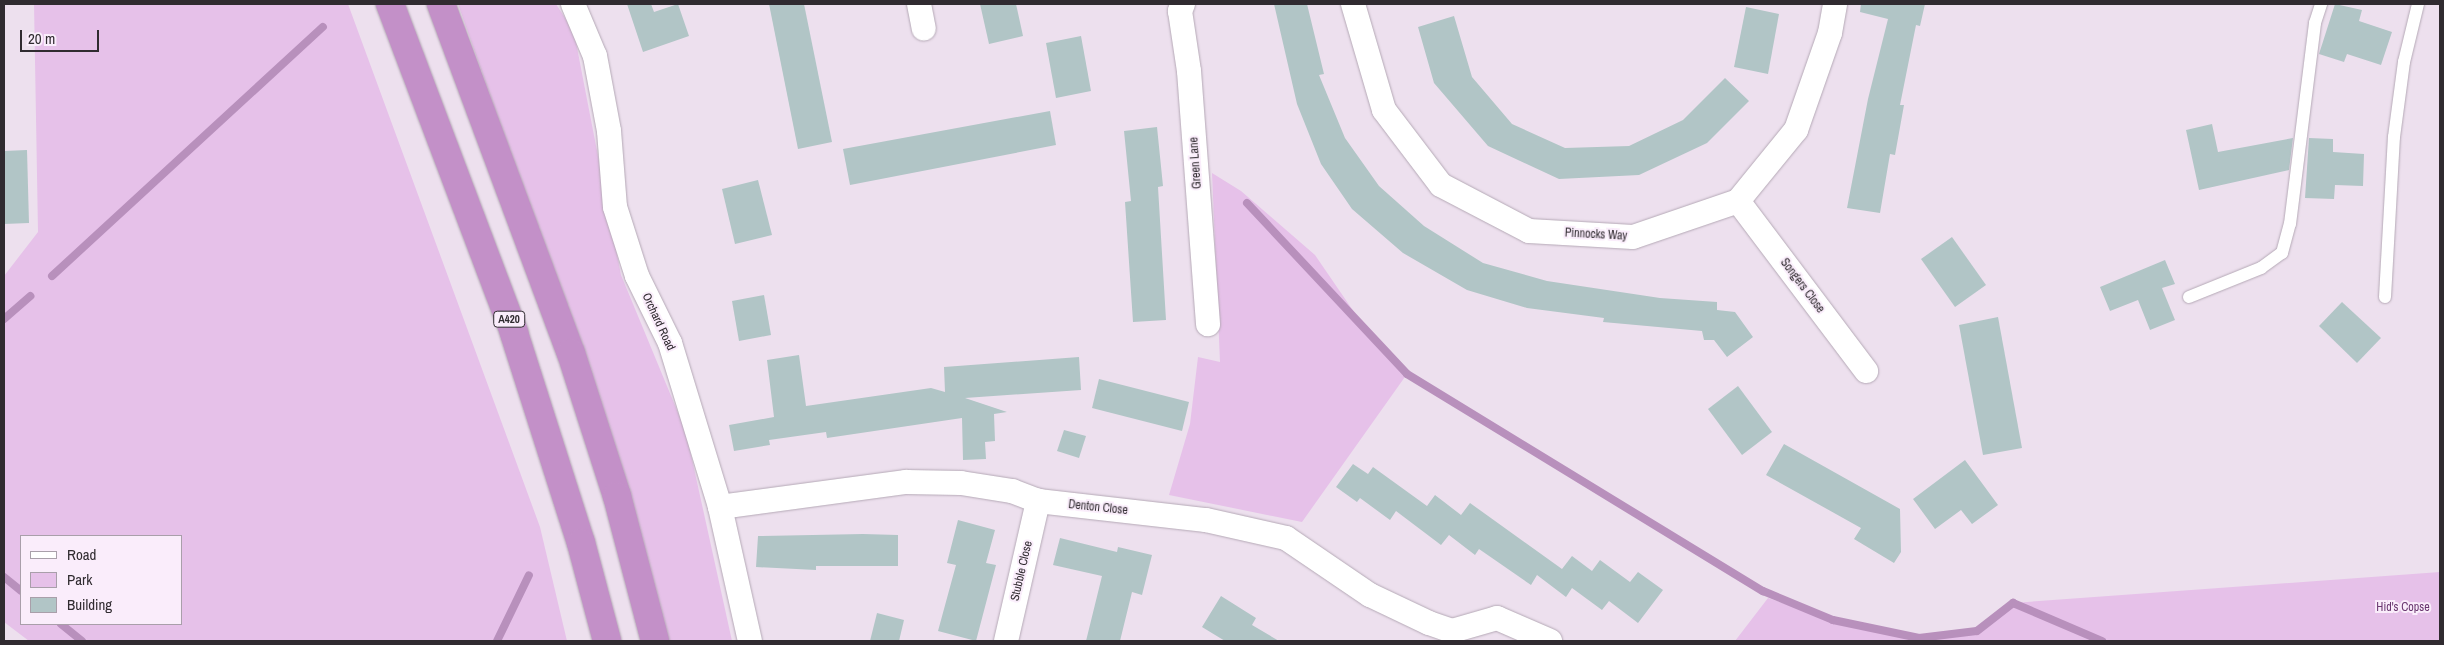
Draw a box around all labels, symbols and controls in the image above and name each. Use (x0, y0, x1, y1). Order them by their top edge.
scale bar (22, 20, 101, 52)
text: 20 m (28, 28, 55, 49)
street label: Green Lane (1187, 137, 1205, 189)
street label: Pinnocks Way (1564, 226, 1628, 244)
street label: Songers Close (1777, 256, 1827, 316)
street label: Orchard Road (638, 291, 678, 353)
road number: A420 (493, 310, 525, 328)
street label: Denton Close (1068, 498, 1128, 518)
legend (20, 535, 182, 625)
street label: Stubble Close (1008, 540, 1036, 602)
text: Road (67, 544, 96, 565)
text: Park (67, 569, 92, 590)
text: Building (67, 594, 112, 615)
park label: Hid's Copse (2376, 601, 2430, 615)

